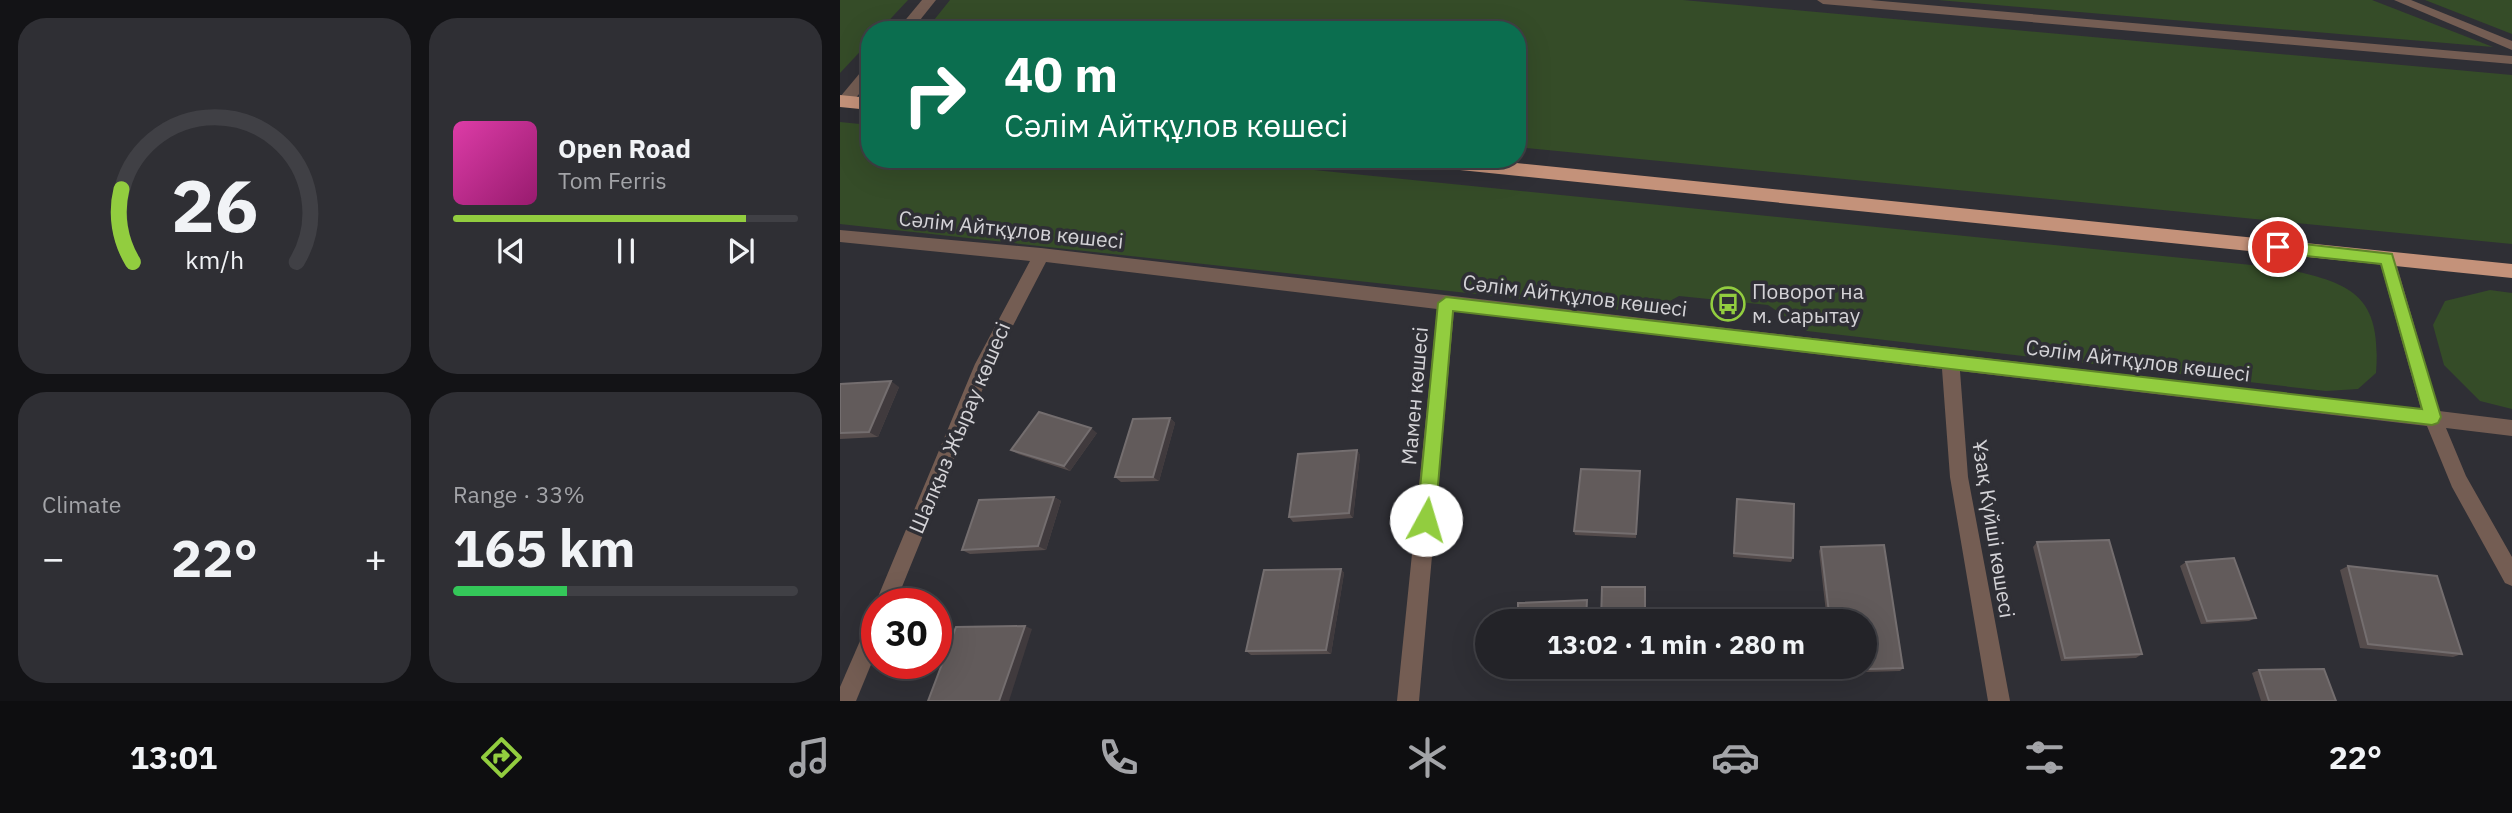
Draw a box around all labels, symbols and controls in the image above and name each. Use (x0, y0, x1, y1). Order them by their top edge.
text: 40 m (1004, 42, 1118, 105)
icon: right (889, 49, 980, 140)
text: Сәлім Айтқұлов көшесі (1004, 104, 1348, 146)
text: Open Road (558, 131, 691, 165)
text: 26 (171, 157, 258, 252)
text: Tom Ferris (558, 165, 667, 195)
street label: Сәлім Айтқұлов көшесі (897, 203, 1125, 255)
pin (2248, 217, 2308, 277)
icon: arrive (2259, 228, 2297, 266)
icon: previous (492, 232, 530, 270)
icon: pause (607, 232, 645, 270)
icon: next (722, 232, 760, 270)
text: km/h (185, 243, 244, 276)
street label: Сәлім Айтқұлов көшесі (1461, 267, 1689, 323)
place label: Поворот на м. Сарытау (1752, 277, 1864, 329)
bus stop icon: Поворот на м. Сарытау (1709, 285, 1747, 323)
street label: Шалқыз Жырау көшесі (902, 318, 1016, 538)
street label: Мамен көшесі (1394, 326, 1434, 466)
street label: Сәлім Айтқұлов көшесі (2024, 332, 2252, 388)
street label: Ұзақ Күйші көшесі (1966, 438, 2022, 620)
text: Range · 33% (453, 479, 585, 509)
position arrow (1389, 483, 1463, 557)
text: Climate (42, 489, 121, 519)
text: 165 km (453, 514, 635, 581)
text: 22° (171, 524, 258, 591)
text: − (42, 533, 65, 582)
text: + (364, 533, 387, 582)
speed limit sign: 30 (861, 588, 952, 679)
text: 13:02 · 1 min · 280 m (1547, 627, 1805, 661)
icon: directions (477, 733, 526, 782)
icon: music (785, 733, 834, 782)
icon: phone (1094, 733, 1143, 782)
icon: climate (1403, 733, 1452, 782)
icon: car (1711, 733, 1760, 782)
icon: filters (2020, 733, 2069, 782)
text: 13:01 (130, 736, 217, 778)
text: 22° (2329, 736, 2382, 778)

